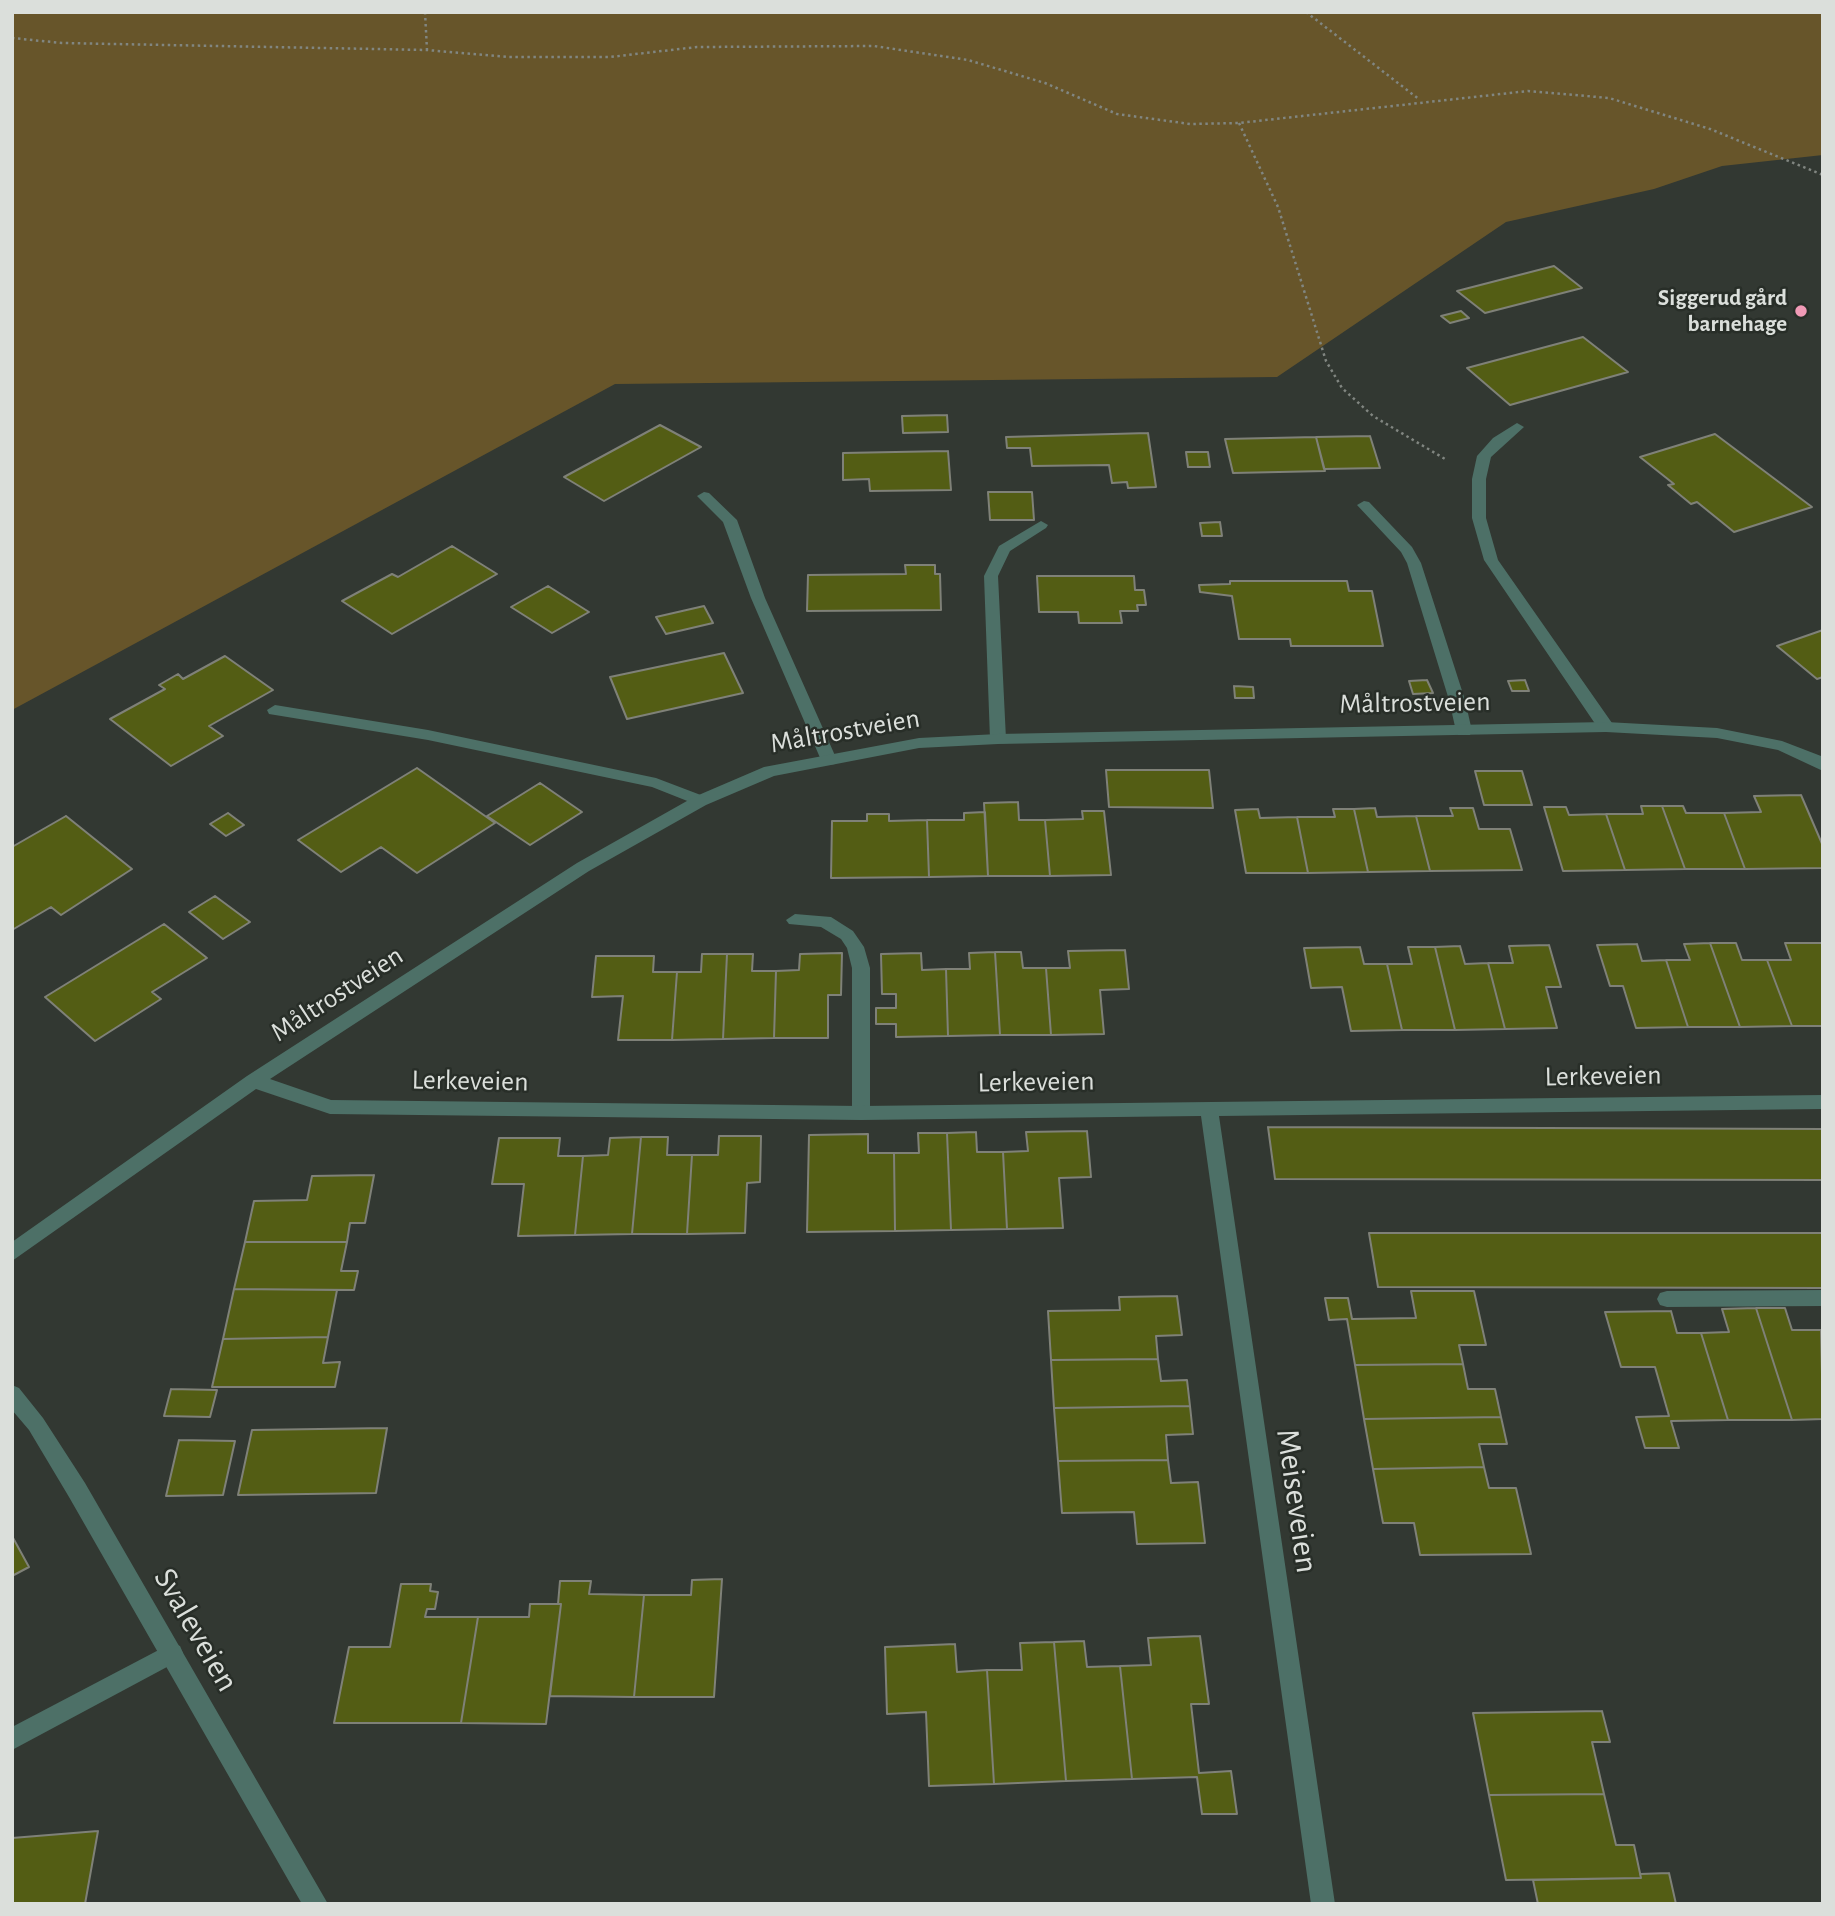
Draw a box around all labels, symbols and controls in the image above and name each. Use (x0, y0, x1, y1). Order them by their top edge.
place label: Siggerud gård barnehage (1658, 284, 1787, 338)
marker: Siggerud gård barnehage (1793, 303, 1809, 319)
street label: Måltrostveien (1339, 685, 1491, 721)
street label: Måltrostveien (768, 701, 922, 761)
street label: Måltrostveien (264, 939, 410, 1049)
street label: Lerkeveien (1544, 1058, 1662, 1094)
street label: Lerkeveien (411, 1063, 529, 1099)
street label: Lerkeveien (977, 1064, 1095, 1100)
street label: Meiseveien (1267, 1426, 1327, 1576)
street label: Svaleveien (145, 1561, 247, 1699)

